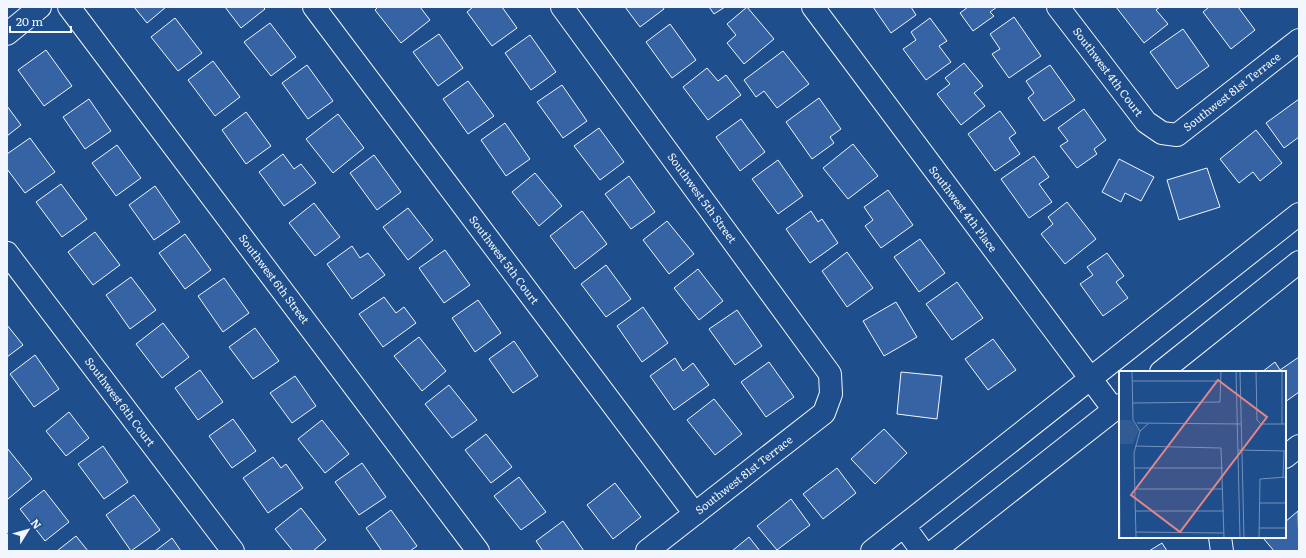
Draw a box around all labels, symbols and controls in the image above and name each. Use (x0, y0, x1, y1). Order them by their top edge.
scale bar (10, 8, 71, 34)
text: 20 m (16, 12, 43, 30)
street label: Southwest 4th Court (1070, 23, 1148, 120)
street label: Southwest 81st Terrace (1179, 48, 1284, 134)
street label: Southwest 5th Street (665, 149, 741, 246)
street label: Southwest 4th Place (926, 162, 1002, 255)
street label: Southwest 5th Court (466, 212, 544, 308)
street label: Southwest 6th Street (236, 230, 314, 327)
street label: Southwest 6th Court (82, 354, 160, 450)
inset map (1119, 371, 1286, 538)
street label: Southwest 81st Terrace (691, 431, 796, 517)
north arrow (8, 510, 48, 550)
text: N (28, 515, 46, 532)

